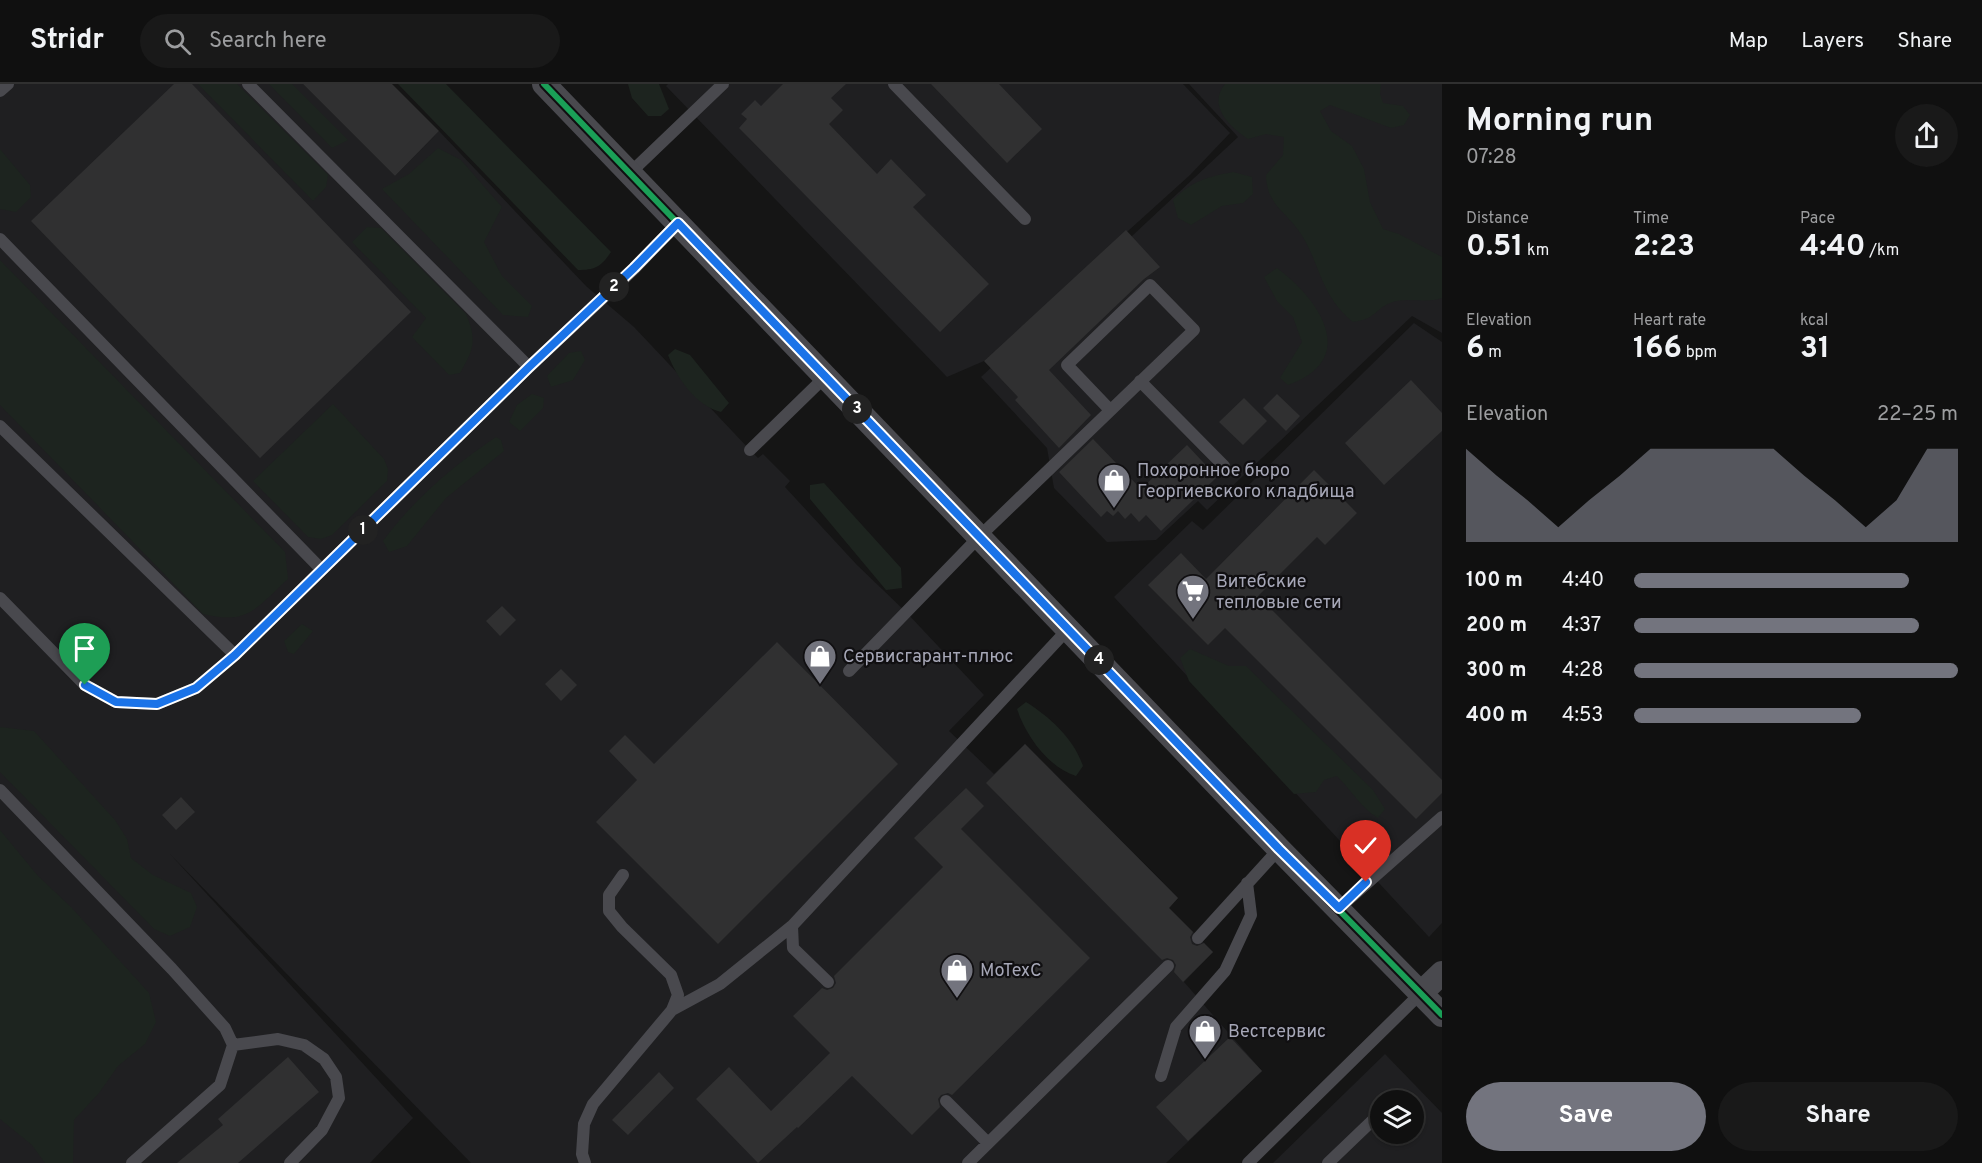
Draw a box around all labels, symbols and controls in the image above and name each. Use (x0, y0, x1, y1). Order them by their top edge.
search box (140, 14, 560, 68)
text: Stridr (30, 23, 104, 59)
icon: search (161, 25, 194, 58)
text: Search here (209, 28, 327, 55)
text: Map (1729, 28, 1768, 55)
text: Layers (1801, 28, 1864, 55)
text: Share (1897, 28, 1952, 55)
text: Morning run (1466, 101, 1653, 143)
button: share (1895, 104, 1958, 167)
text: 07:28 (1466, 145, 1517, 171)
text: Distance (1466, 209, 1529, 229)
text: Time (1633, 209, 1669, 229)
text: Pace (1800, 209, 1835, 229)
text: 0.51 (1466, 229, 1523, 266)
text: 2:23 (1633, 229, 1695, 266)
text: 4:40 (1800, 229, 1866, 266)
text: km (1523, 241, 1549, 261)
text: /km (1866, 241, 1899, 261)
pin: 2 (599, 272, 629, 302)
text: 2 (609, 277, 619, 297)
text: Elevation (1466, 311, 1532, 331)
text: Heart rate (1633, 311, 1706, 331)
text: kcal (1800, 311, 1828, 331)
text: 6 (1466, 331, 1484, 368)
text: 166 (1633, 331, 1682, 368)
text: 31 (1800, 331, 1830, 368)
text: m (1484, 343, 1502, 363)
text: bpm (1682, 343, 1717, 363)
pin: 3 (842, 394, 872, 424)
text: 3 (852, 399, 862, 419)
text: Elevation (1466, 402, 1548, 428)
text: 22–25 m (1877, 402, 1958, 428)
place label: Похоронное бюро Георгиевского кладбища (1137, 460, 1354, 504)
shop icon: Похоронное бюро Георгиевского кладбища (1096, 462, 1132, 509)
pin: 1 (348, 515, 378, 545)
text: 1 (360, 520, 366, 540)
text: 100 m (1466, 568, 1523, 594)
text: 4:40 (1562, 568, 1604, 594)
place label: Витебские тепловые сети (1216, 571, 1342, 615)
supermarket icon: Витебские тепловые сети (1175, 573, 1211, 620)
text: 200 m (1466, 613, 1527, 639)
text: 4:37 (1562, 613, 1601, 639)
pin (59, 623, 110, 685)
icon: arrive (68, 632, 101, 665)
shop icon: Сервисгарант-плюс (802, 638, 838, 685)
pin: 4 (1084, 645, 1114, 675)
place label: Сервисгарант-плюс (843, 646, 1014, 669)
text: 4 (1094, 650, 1104, 670)
text: 300 m (1466, 658, 1527, 684)
text: 4:28 (1562, 658, 1603, 684)
text: 400 m (1466, 703, 1528, 729)
text: 4:53 (1562, 703, 1603, 729)
pin (1340, 820, 1391, 882)
icon: check (1349, 829, 1382, 862)
shop icon: MoTexC (939, 952, 975, 999)
place label: MoTexC (980, 960, 1042, 983)
shop icon: Вестсервис (1187, 1013, 1223, 1060)
place label: Вестсервис (1228, 1021, 1326, 1044)
button: Save (1466, 1082, 1706, 1151)
button: Share (1718, 1082, 1958, 1151)
map controls (1370, 1090, 1424, 1144)
button: layers (1370, 1090, 1424, 1144)

